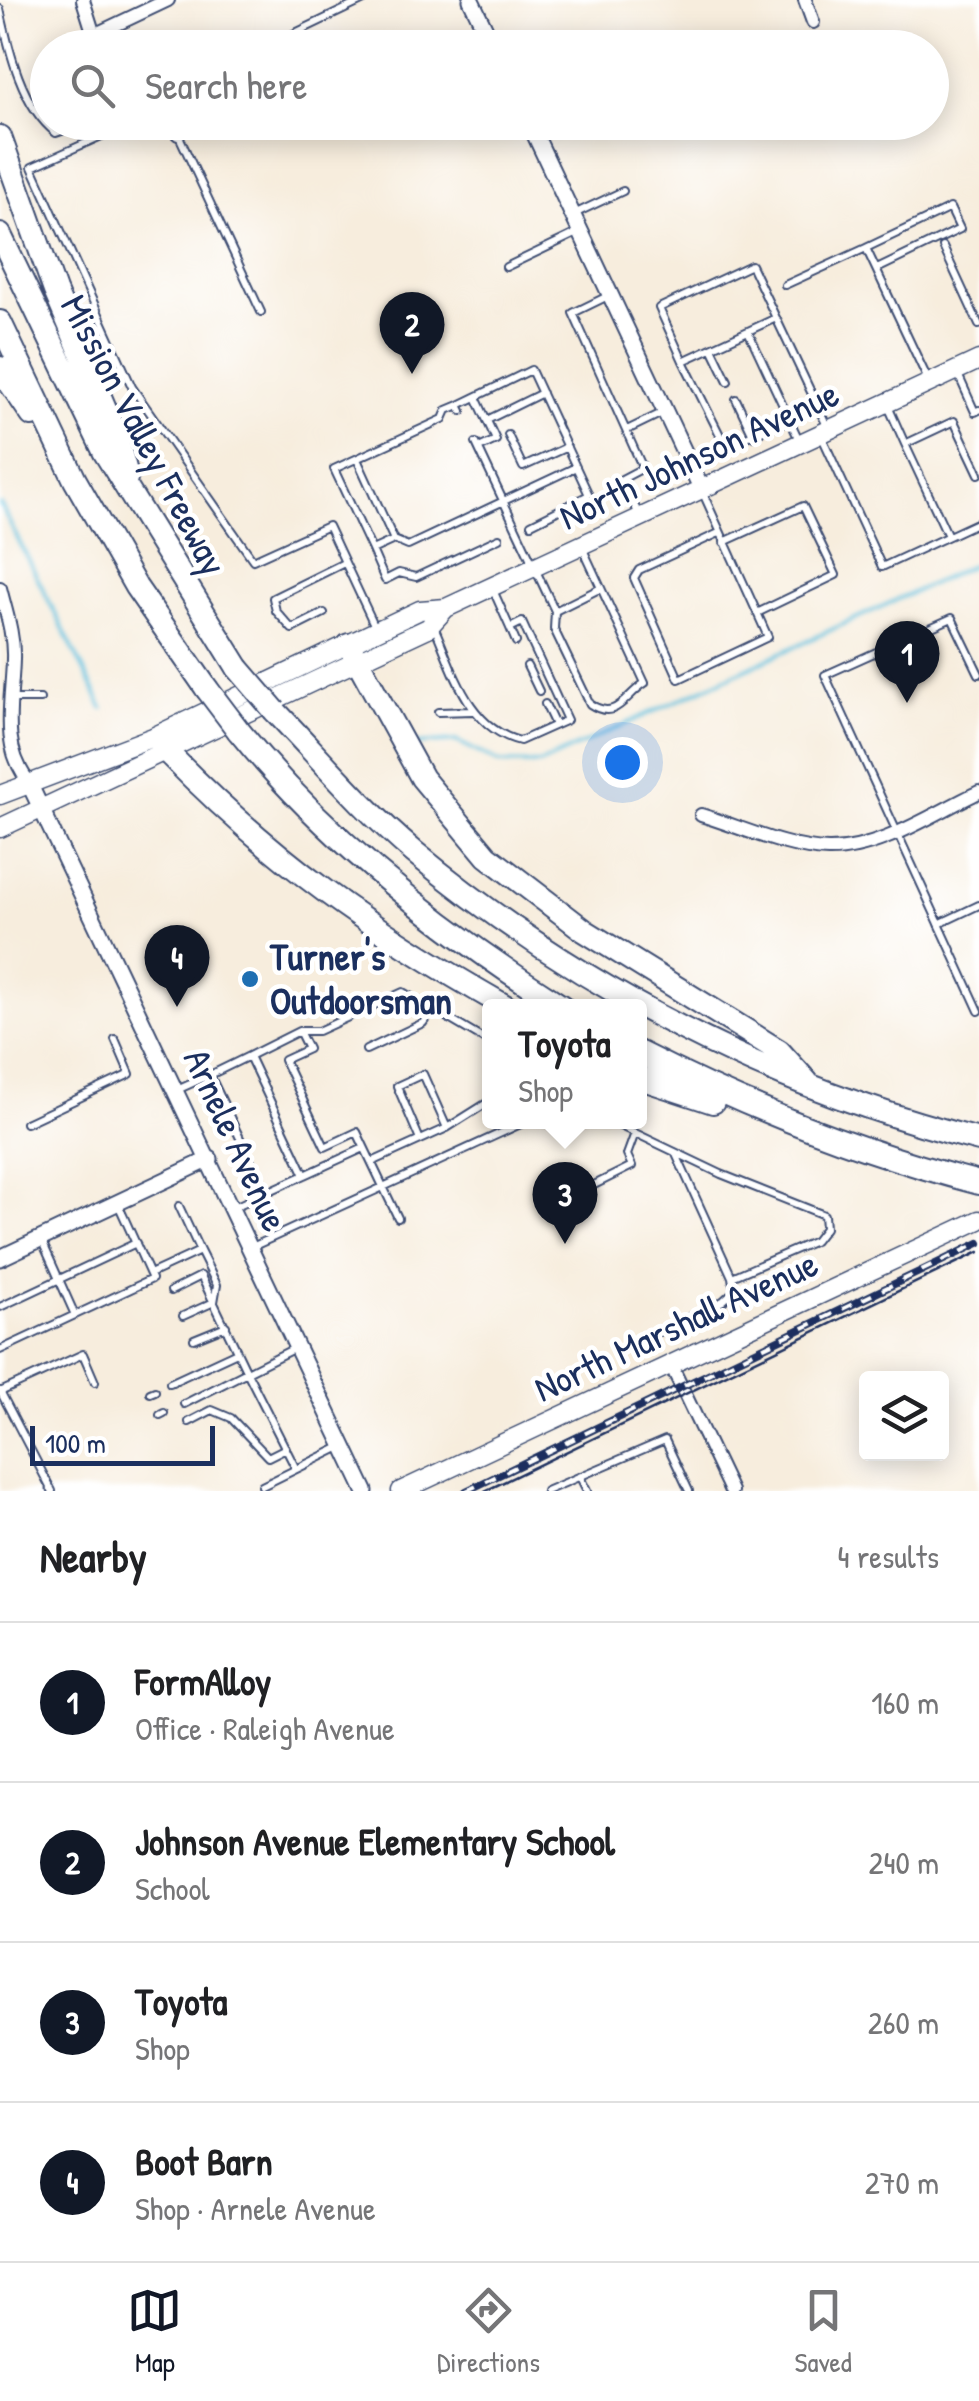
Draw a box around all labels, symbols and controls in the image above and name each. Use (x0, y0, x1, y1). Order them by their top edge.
search box (30, 30, 949, 140)
icon: search (65, 58, 120, 113)
text: Search here (145, 59, 307, 111)
street label: Mission Valley Freeway (49, 285, 241, 584)
pin: 2 (380, 292, 444, 374)
street label: North Johnson Avenue (550, 367, 847, 542)
pin: 1 (874, 620, 940, 703)
your location (597, 737, 648, 788)
pin: 4 (144, 924, 210, 1007)
place label: Turner's Outdoorsman (269, 930, 452, 1026)
marker: Turner's Outdoorsman (239, 968, 261, 990)
popup (482, 999, 647, 1129)
text: Toyota (518, 1017, 611, 1069)
street label: Arnele Avenue (172, 1040, 302, 1239)
text: Shop (518, 1069, 573, 1112)
pin: 3 (532, 1162, 598, 1244)
street label: North Marshall Avenue (525, 1237, 826, 1414)
map controls (859, 1371, 949, 1461)
button: layers (859, 1371, 949, 1461)
scale bar (30, 1421, 215, 1466)
text: 100 m (45, 1424, 106, 1462)
text: Nearby (40, 1528, 147, 1585)
text: 4 results (838, 1535, 939, 1578)
text: FormAlloy (135, 1655, 271, 1707)
text: 1 (67, 1681, 78, 1724)
text: 160 m (871, 1681, 939, 1724)
text: Office · Raleigh Avenue (135, 1707, 395, 1750)
text: Johnson Avenue Elementary School (135, 1815, 615, 1867)
text: 2 (65, 1841, 80, 1884)
text: 240 m (869, 1841, 939, 1884)
text: School (135, 1867, 210, 1910)
text: Toyota (135, 1975, 227, 2027)
text: 3 (65, 2001, 80, 2044)
text: 260 m (868, 2001, 939, 2044)
text: Shop (135, 2027, 190, 2070)
text: Boot Barn (135, 2135, 273, 2187)
text: 4 (66, 2161, 79, 2204)
text: 270 m (865, 2161, 939, 2204)
text: Shop · Arnele Avenue (135, 2187, 376, 2230)
tab: Map (127, 2283, 182, 2381)
tab: Directions (437, 2283, 540, 2381)
tab: Saved (795, 2283, 852, 2381)

